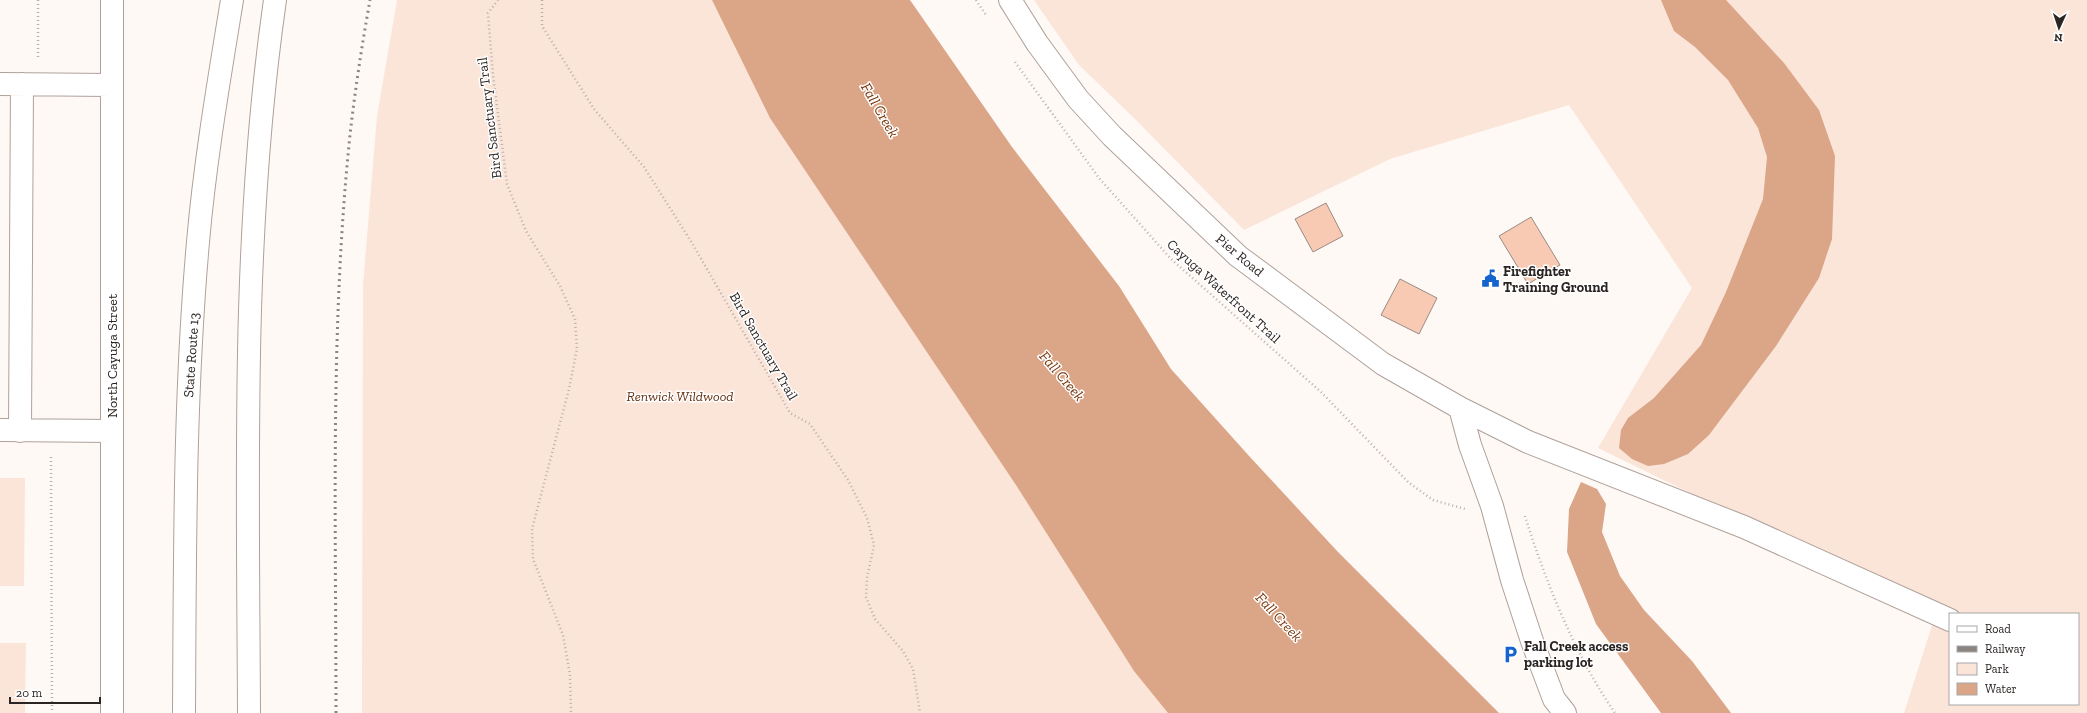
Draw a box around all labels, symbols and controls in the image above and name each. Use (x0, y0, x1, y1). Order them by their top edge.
north arrow (2039, 8, 2079, 48)
text: N (2053, 31, 2063, 44)
street label: Bird Sanctuary Trail (474, 56, 505, 180)
water label: Fall Creek (857, 79, 903, 141)
street label: Pier Road (1212, 230, 1267, 281)
street label: Cayuga Waterfront Trail (1163, 236, 1284, 347)
place label: Firefighter Training Ground (1503, 263, 1608, 296)
public building icon: Firefighter Training Ground (1480, 269, 1500, 289)
street label: Bird Sanctuary Trail (726, 289, 802, 404)
street label: North Cayuga Street (104, 293, 121, 418)
street label: State Route 13 (180, 312, 203, 398)
water label: Fall Creek (1035, 347, 1089, 405)
park label: Renwick Wildwood (626, 388, 734, 405)
water label: Fall Creek (1252, 589, 1306, 645)
legend (1949, 613, 2079, 705)
text: Road (1985, 622, 2011, 636)
place label: Fall Creek access parking lot (1524, 638, 1629, 671)
text: Railway (1985, 642, 2026, 656)
parking icon: Fall Creek access parking lot (1501, 644, 1521, 664)
text: Park (1985, 662, 2010, 676)
scale bar (10, 679, 100, 705)
text: Water (1985, 682, 2017, 696)
text: 20 m (16, 686, 43, 700)

